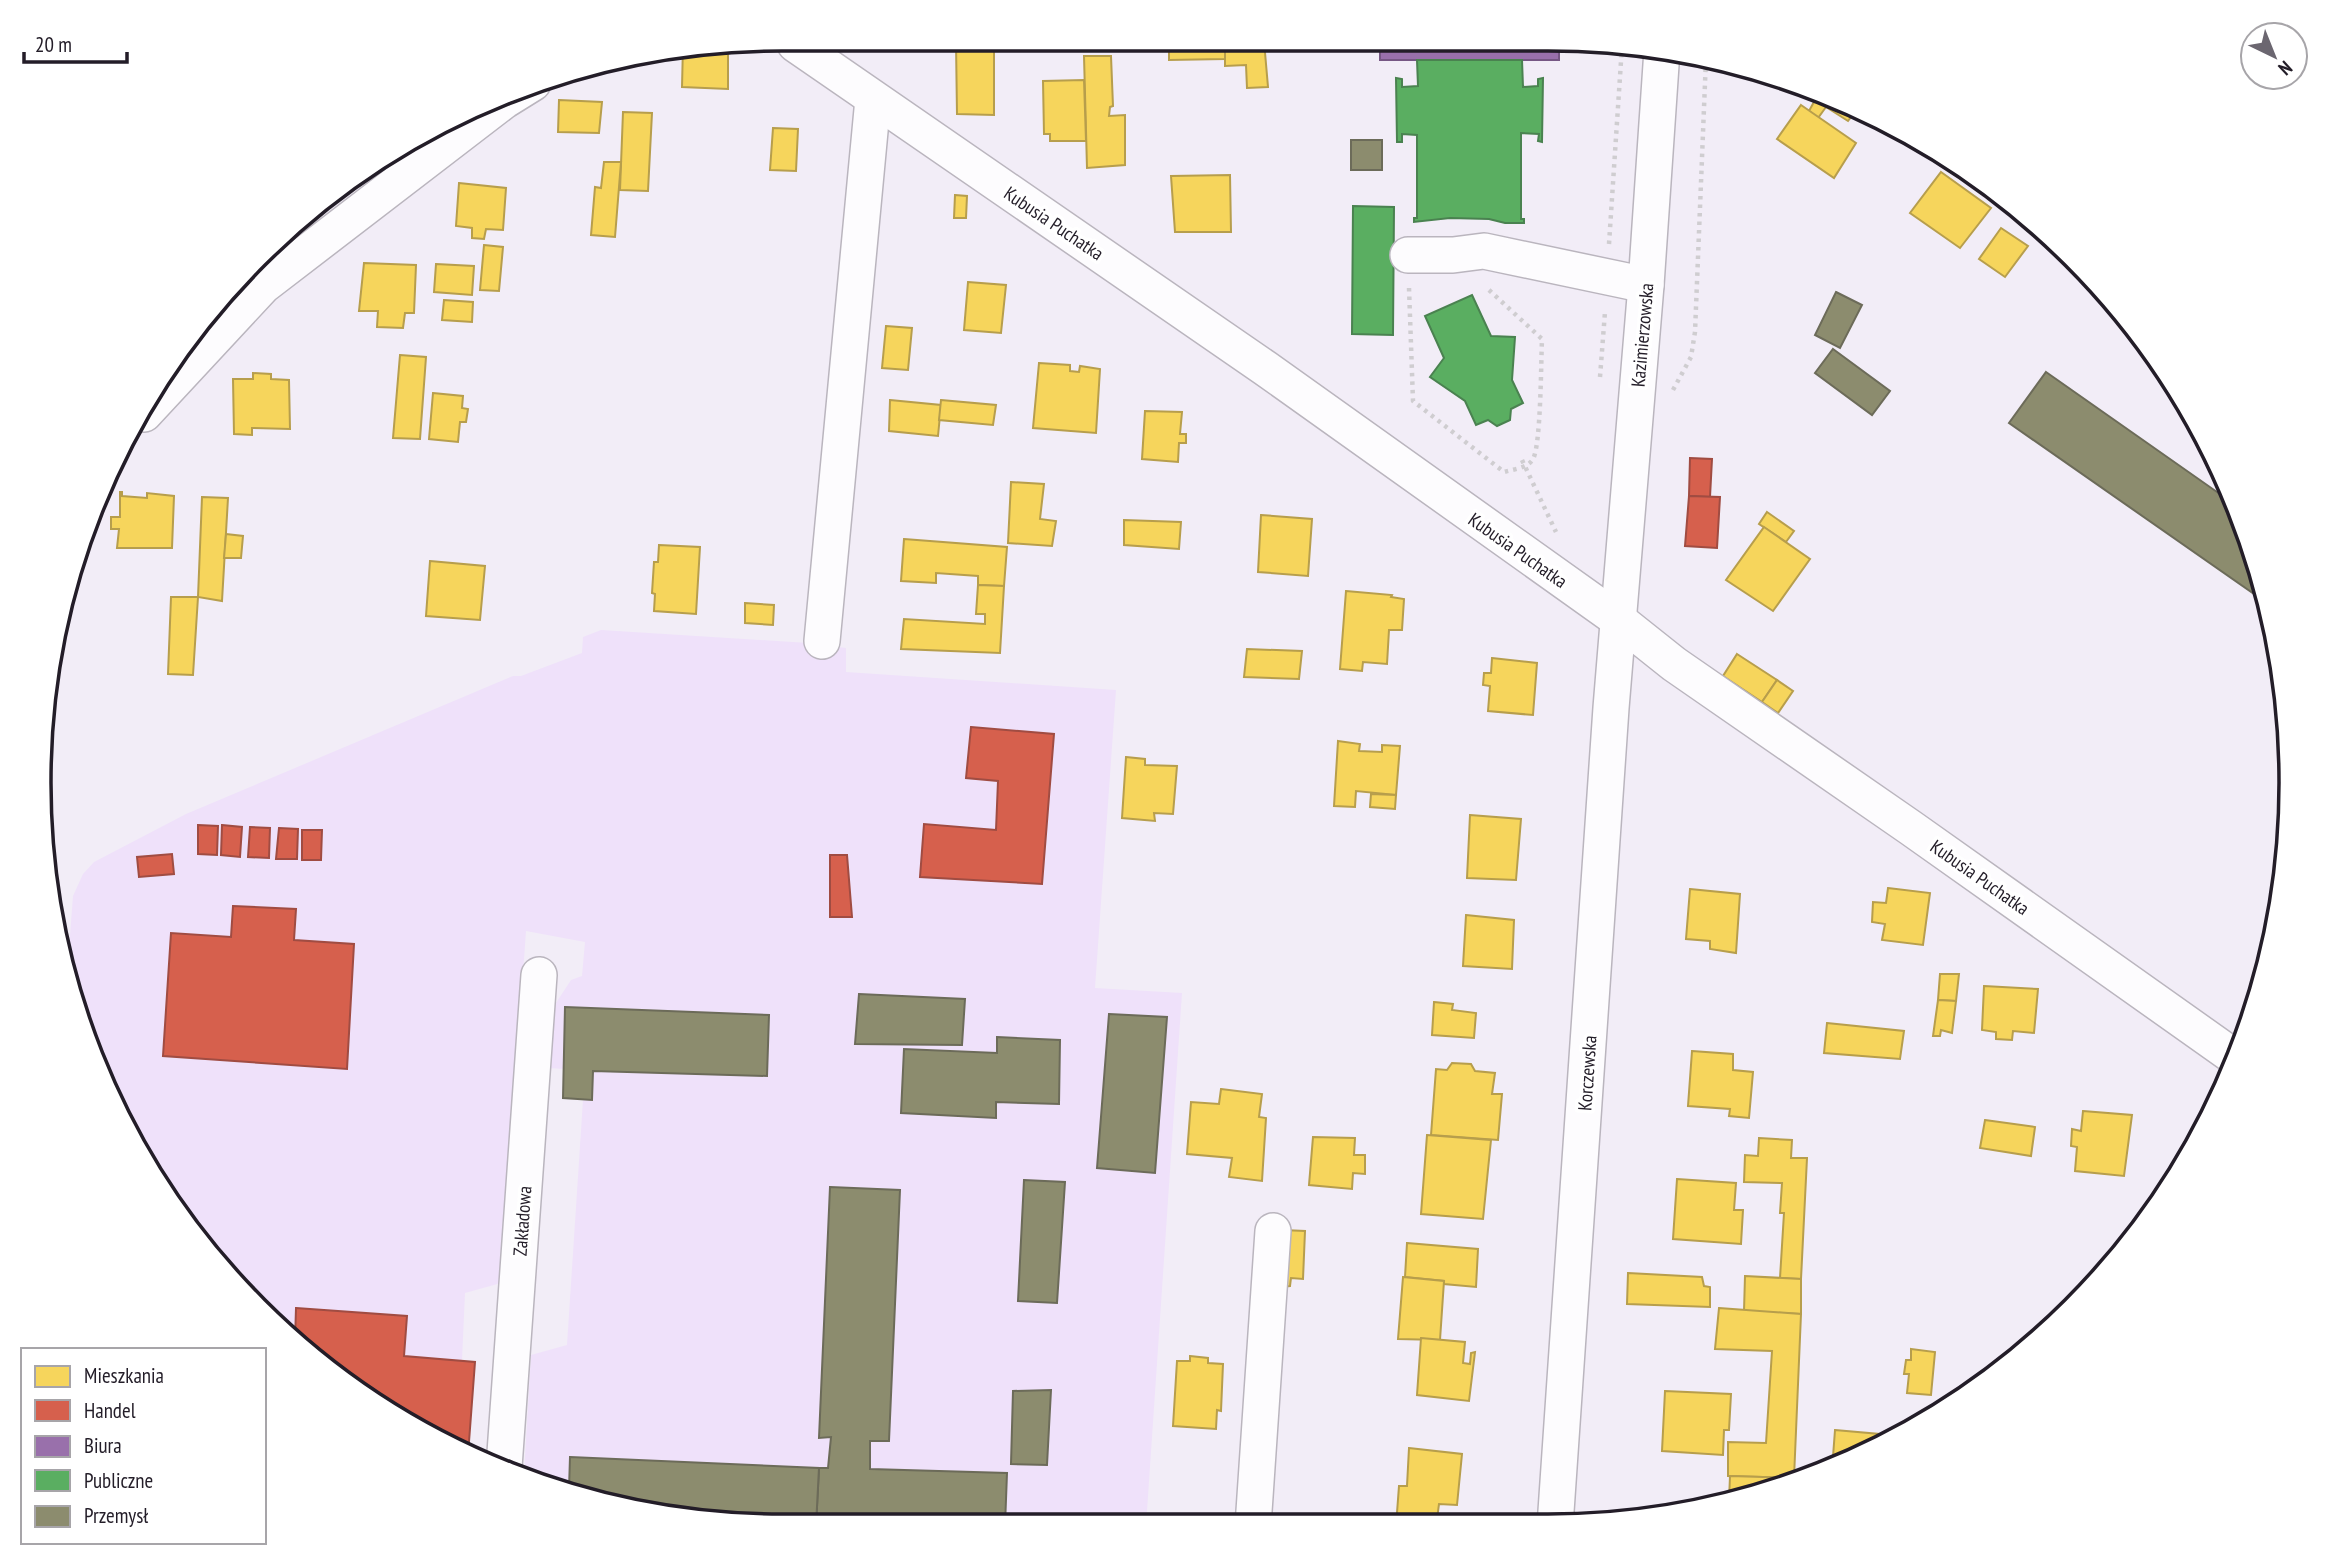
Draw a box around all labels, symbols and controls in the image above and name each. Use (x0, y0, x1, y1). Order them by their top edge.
scale bar (24, 21, 128, 65)
north arrow (2239, 21, 2309, 91)
text: 20 m (35, 31, 72, 58)
text: N (2274, 56, 2298, 81)
street label: Kubusia Puchatka (1000, 181, 1108, 265)
street label: Kazimierzowska (1625, 282, 1659, 388)
street label: Kubusia Puchatka (1464, 507, 1572, 593)
street label: Kubusia Puchatka (1926, 834, 2034, 920)
street label: Korczewska (1572, 1035, 1602, 1111)
street label: Zakładowa (508, 1185, 536, 1257)
legend (21, 1348, 266, 1544)
text: Mieszkania (84, 1362, 164, 1389)
text: Handel (84, 1397, 136, 1424)
text: Biura (84, 1432, 122, 1459)
text: Publiczne (84, 1467, 153, 1494)
text: Przemysł (84, 1502, 148, 1529)

